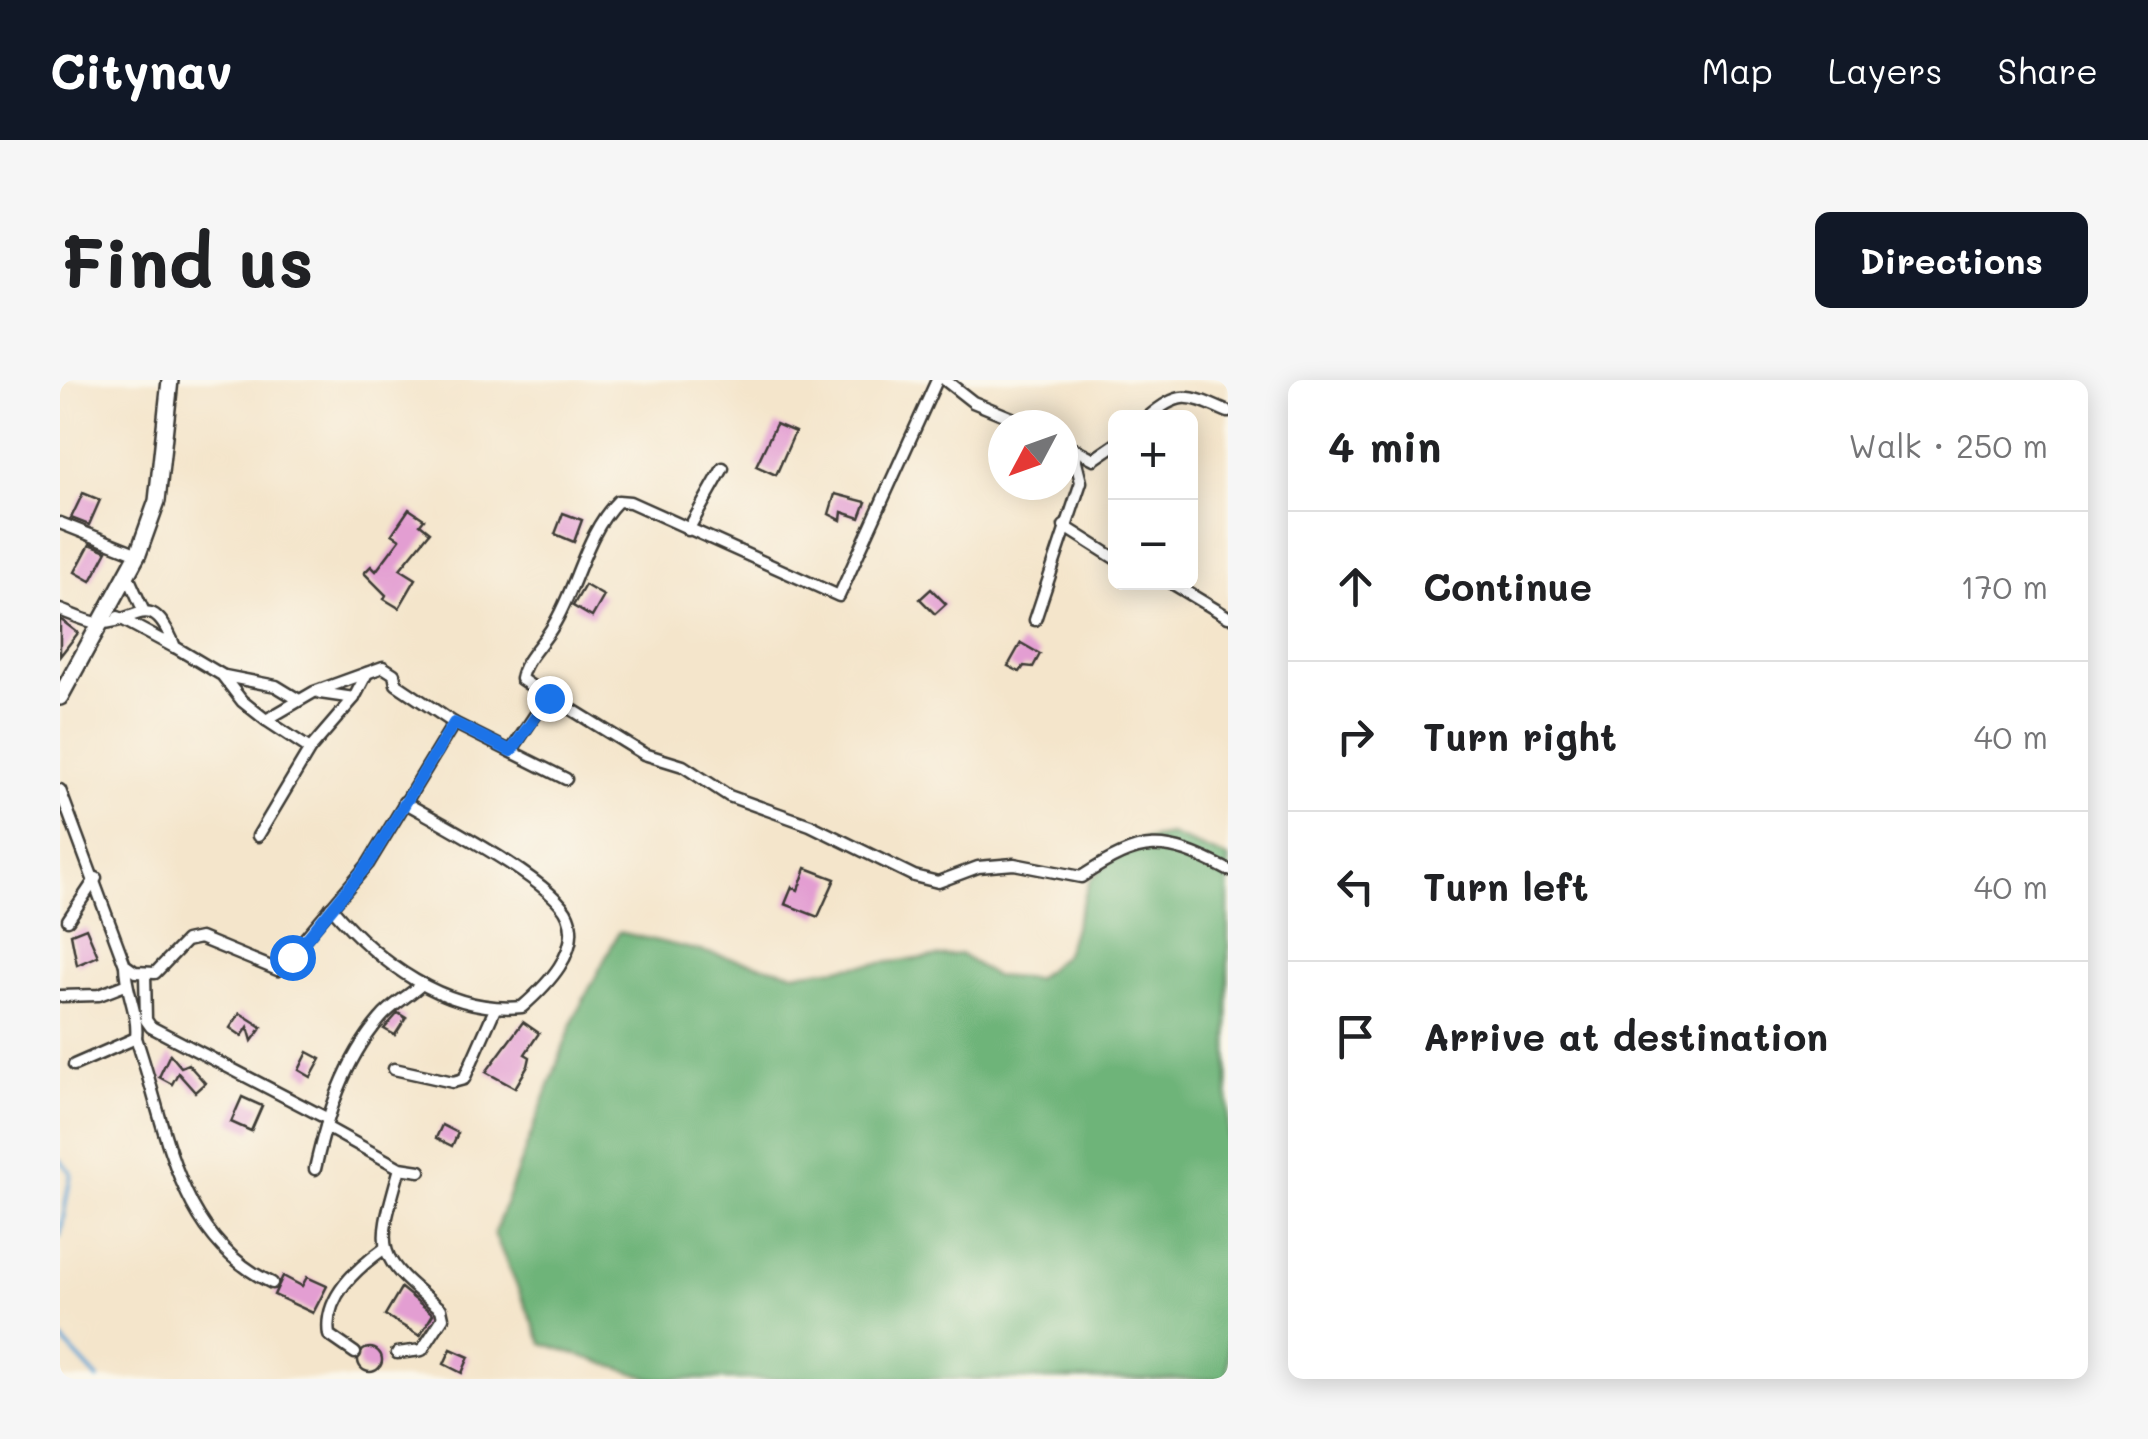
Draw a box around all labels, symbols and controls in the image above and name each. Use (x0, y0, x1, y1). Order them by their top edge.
text: Citynav (50, 39, 232, 101)
text: Map (1701, 47, 1773, 93)
text: Layers (1828, 47, 1943, 93)
text: Share (1998, 47, 2098, 93)
button: Directions (1815, 212, 2088, 308)
text: Find us (60, 214, 314, 306)
north arrow (988, 410, 1078, 500)
map controls (1108, 410, 1198, 590)
button: + (1108, 410, 1198, 500)
text: 4 min (1328, 418, 1441, 473)
text: Walk · 250 m (1849, 424, 2048, 466)
button: − (1108, 500, 1198, 590)
icon: ahead (1328, 559, 1383, 614)
text: Continue (1423, 561, 1592, 611)
text: 170 m (1960, 565, 2048, 607)
route end (527, 676, 573, 722)
icon: right (1328, 709, 1383, 764)
text: Turn right (1423, 711, 1617, 761)
text: 40 m (1974, 715, 2048, 757)
icon: left (1328, 859, 1383, 914)
text: Turn left (1423, 861, 1589, 911)
text: 40 m (1974, 865, 2048, 907)
route start (270, 935, 316, 981)
icon: arrive (1328, 1009, 1383, 1064)
text: Arrive at destination (1423, 1011, 1828, 1061)

